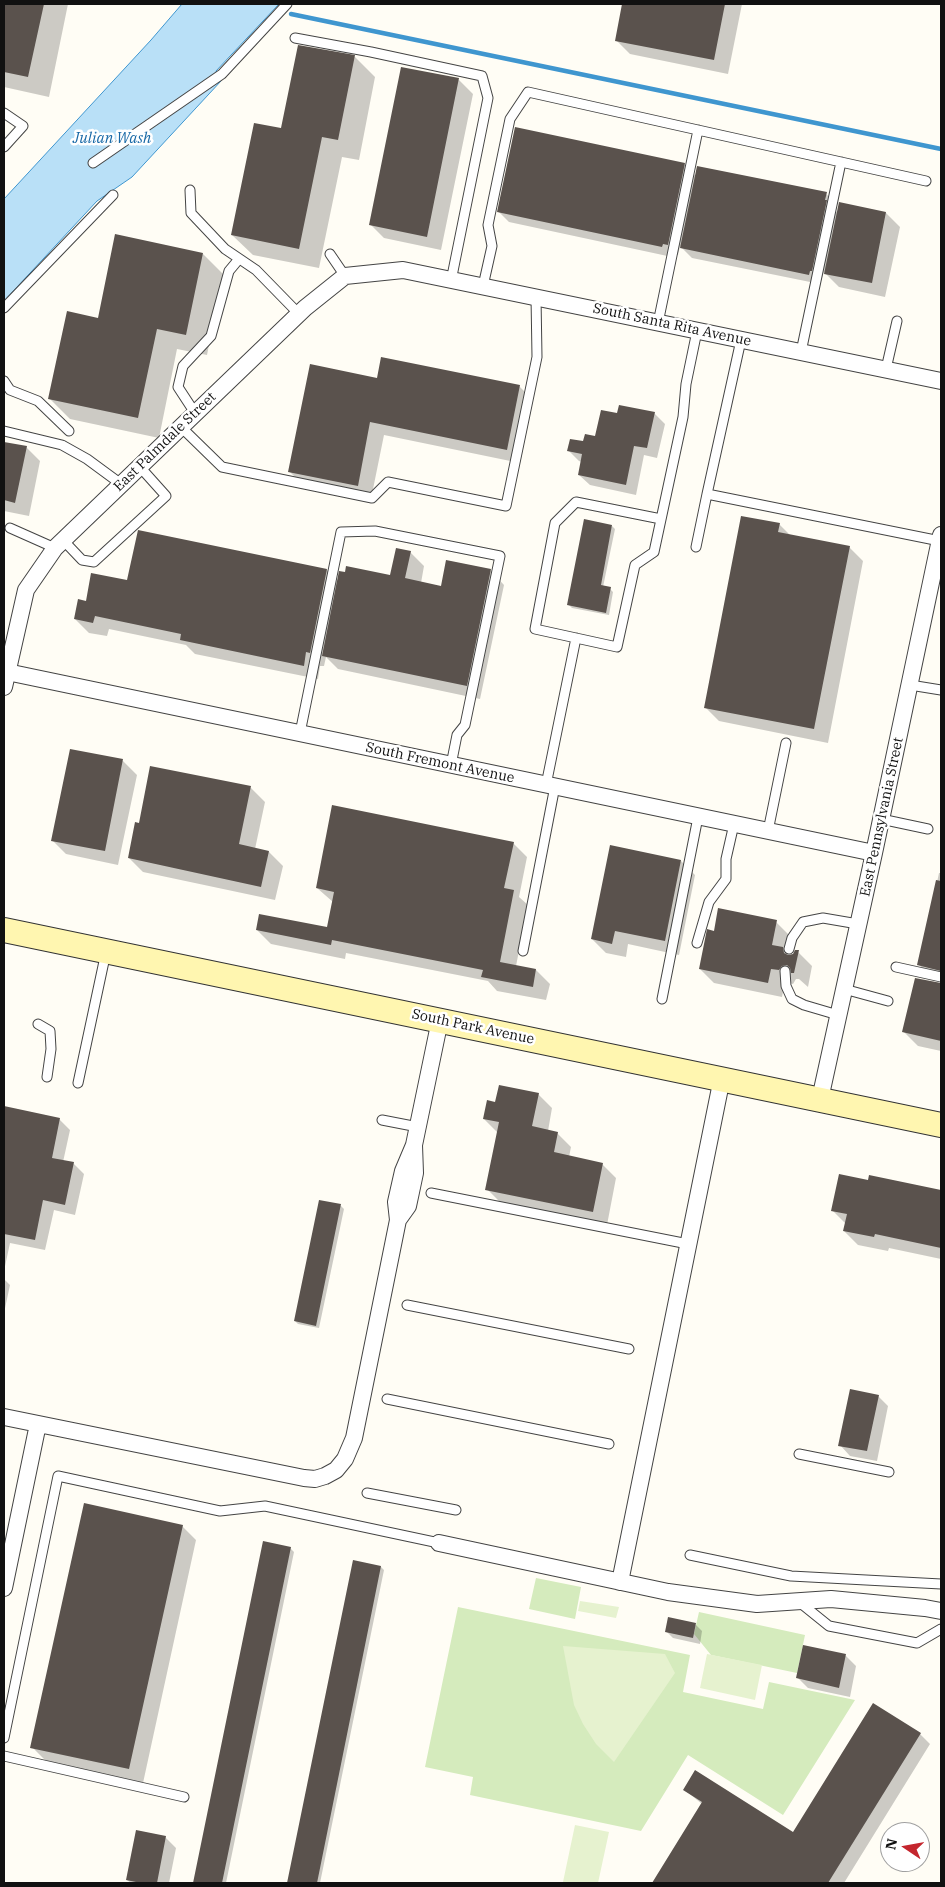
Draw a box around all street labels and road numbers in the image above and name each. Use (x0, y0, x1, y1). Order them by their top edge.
street label: South Santa Rita Avenue (591, 300, 753, 350)
street label: East Palmdale Street (110, 389, 220, 495)
street label: East Pennsylvania Street (857, 736, 907, 898)
street label: South Fremont Avenue (364, 739, 516, 787)
street label: South Park Avenue (410, 1006, 536, 1048)

